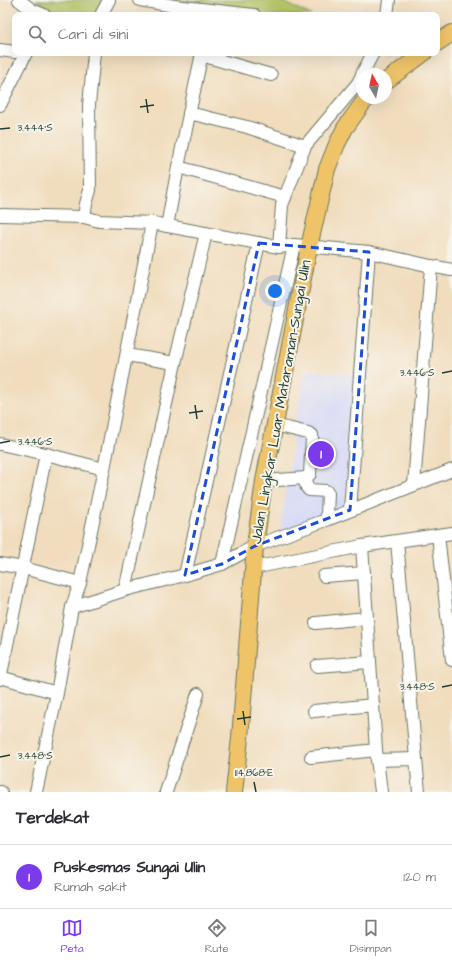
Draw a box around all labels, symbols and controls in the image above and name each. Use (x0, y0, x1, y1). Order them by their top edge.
search box (12, 12, 440, 56)
icon: search (26, 23, 48, 45)
text: Cari di sini (58, 24, 128, 45)
north arrow (356, 68, 392, 104)
text: 3.444°S (17, 121, 53, 135)
street label: Jalan Lingkar Luar Mataraman-Sungai Ulin (246, 258, 317, 546)
your location (265, 281, 285, 301)
text: 3.446°S (400, 366, 435, 380)
text: 3.446°S (18, 435, 53, 449)
pin: 1 (308, 439, 334, 469)
text: 3.448°S (399, 680, 435, 694)
text: 3.448°S (17, 749, 53, 763)
text: 114.868°E (235, 766, 273, 780)
text: Terdekat (16, 806, 89, 830)
text: Puskesmas Sungai Ulin (54, 857, 205, 878)
text: 1 (28, 868, 30, 886)
text: 120 m (403, 868, 436, 886)
text: Rumah sakit (54, 878, 127, 896)
tab: Peta (61, 917, 84, 956)
tab: Rute (205, 917, 229, 956)
tab: Disimpan (350, 917, 391, 956)

